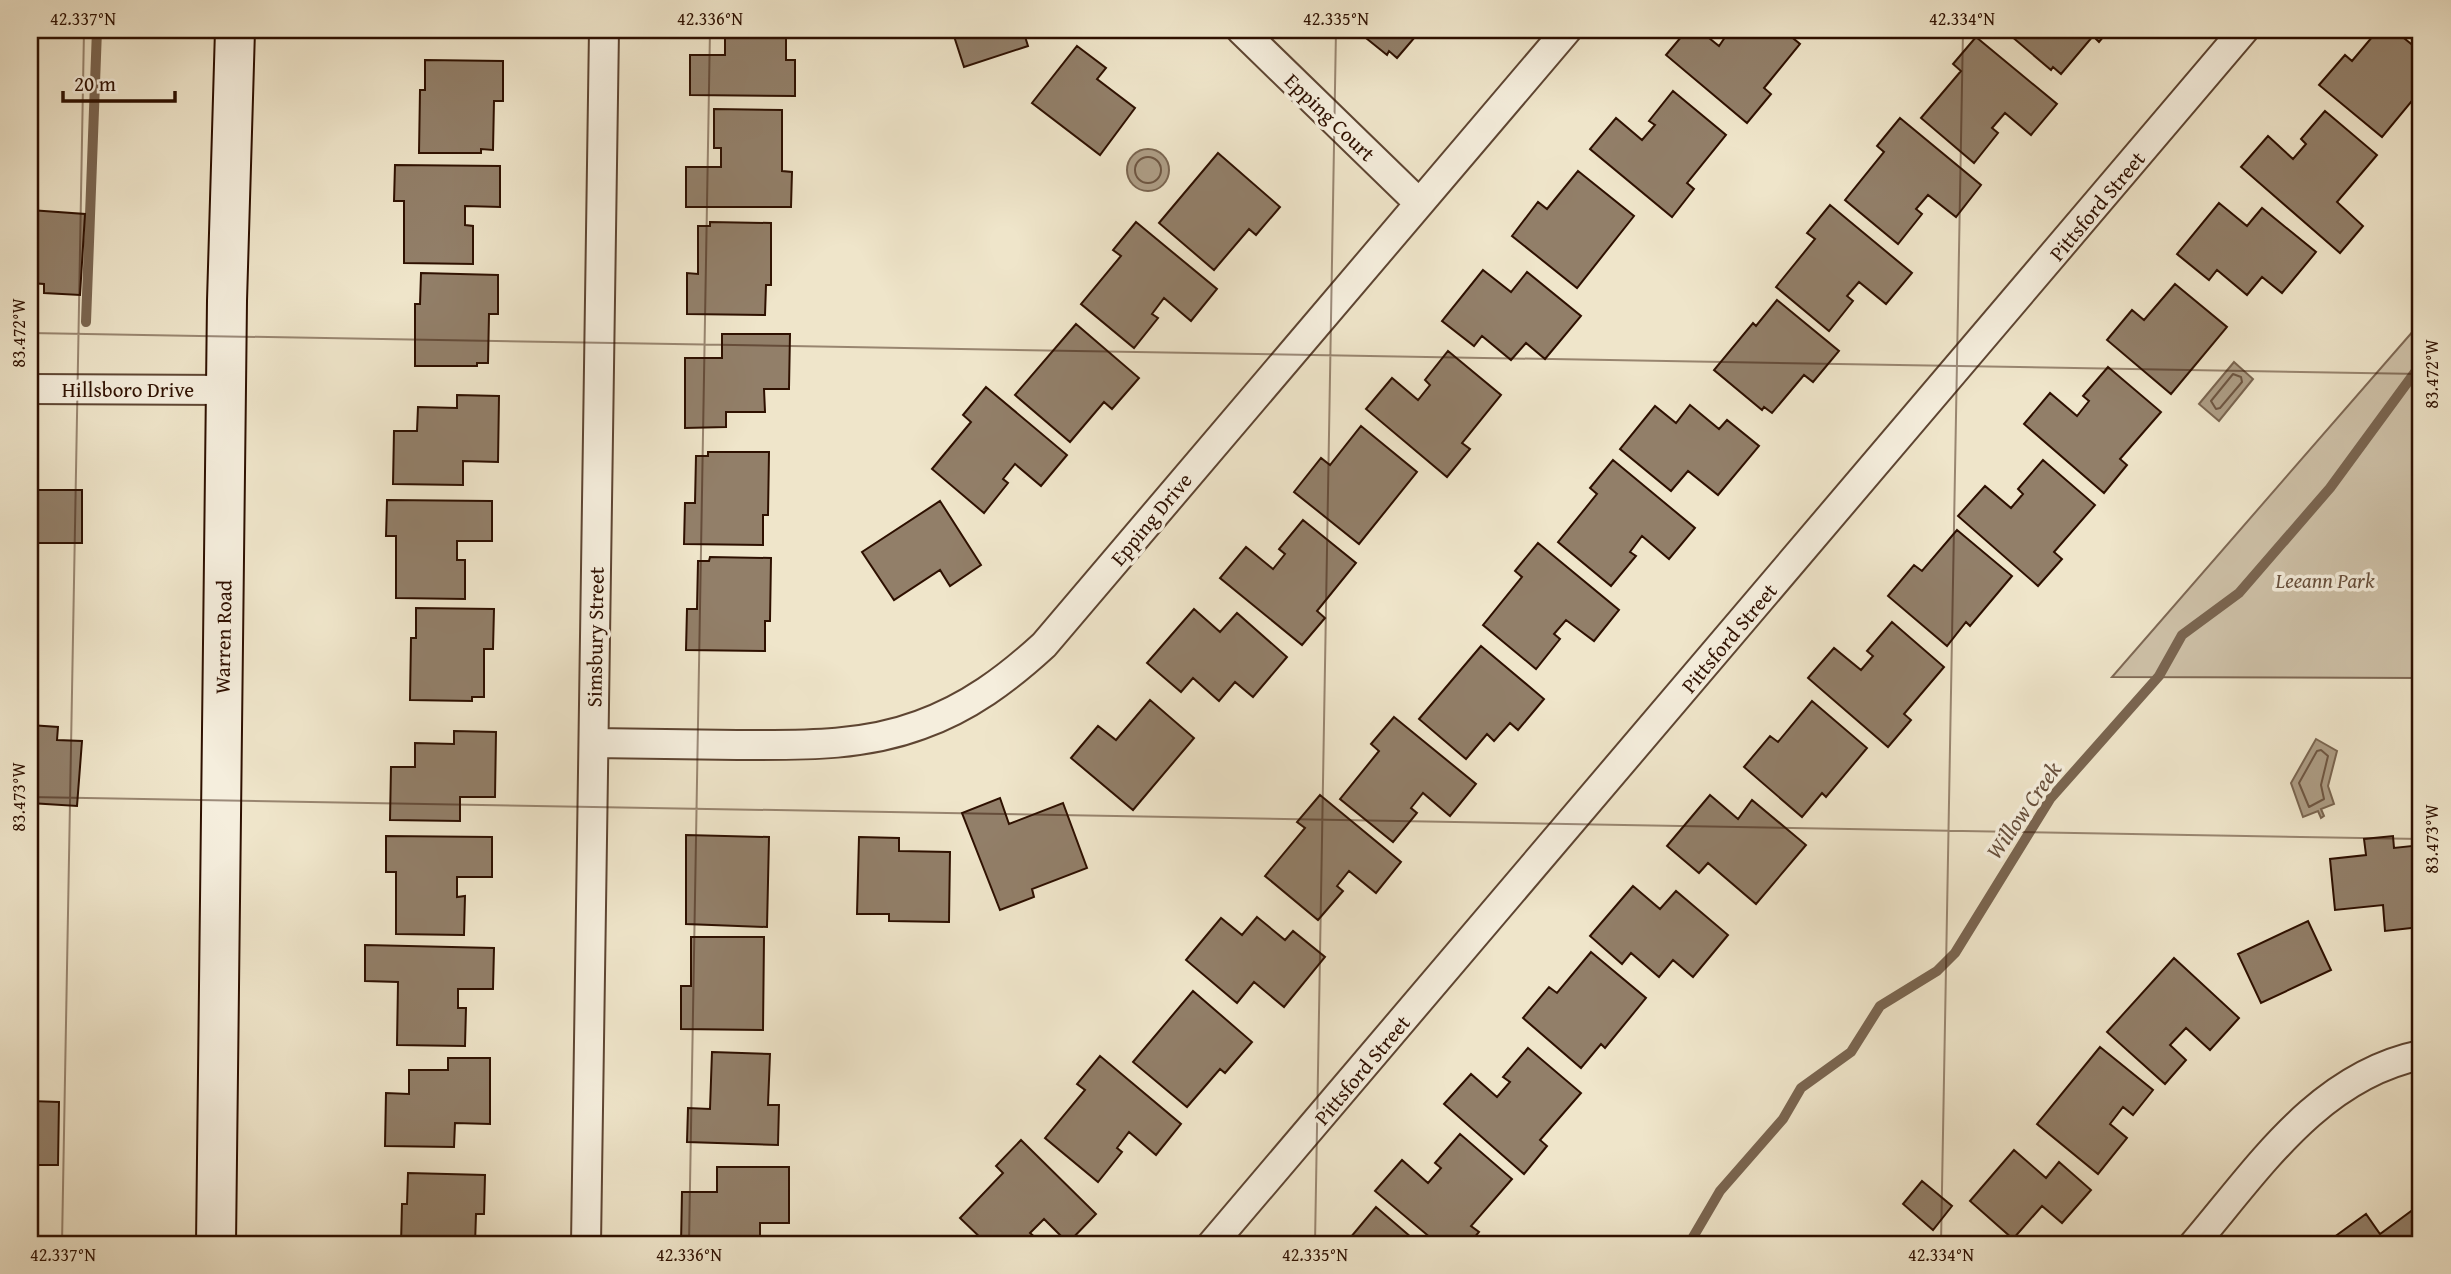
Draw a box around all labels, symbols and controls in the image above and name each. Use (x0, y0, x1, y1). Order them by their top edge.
text: 42.337°N (50, 5, 116, 32)
text: 42.336°N (677, 5, 743, 32)
text: 42.335°N (1303, 5, 1369, 32)
text: 42.334°N (1929, 5, 1995, 32)
scale bar (63, 60, 175, 104)
street label: Epping Court (1278, 66, 1383, 169)
text: 20 m (74, 68, 116, 99)
street label: Pittsford Street (2042, 144, 2153, 268)
text: 83.472°W (5, 298, 32, 368)
text: 83.472°W (2418, 339, 2445, 409)
street label: Hillsboro Drive (62, 374, 194, 405)
street label: Epping Drive (1103, 466, 1199, 572)
park label: Leeann Park (2275, 565, 2375, 596)
street label: Simsbury Street (578, 566, 612, 708)
street label: Pittsford Street (1674, 576, 1785, 700)
street label: Warren Road (207, 579, 240, 694)
water label: Willow Creek (1977, 754, 2069, 865)
text: 83.473°W (5, 762, 32, 832)
text: 83.473°W (2418, 804, 2445, 874)
street label: Pittsford Street (1307, 1008, 1418, 1132)
text: 42.337°N (30, 1241, 96, 1268)
text: 42.336°N (656, 1241, 722, 1268)
text: 42.335°N (1282, 1241, 1348, 1268)
text: 42.334°N (1908, 1241, 1974, 1268)

